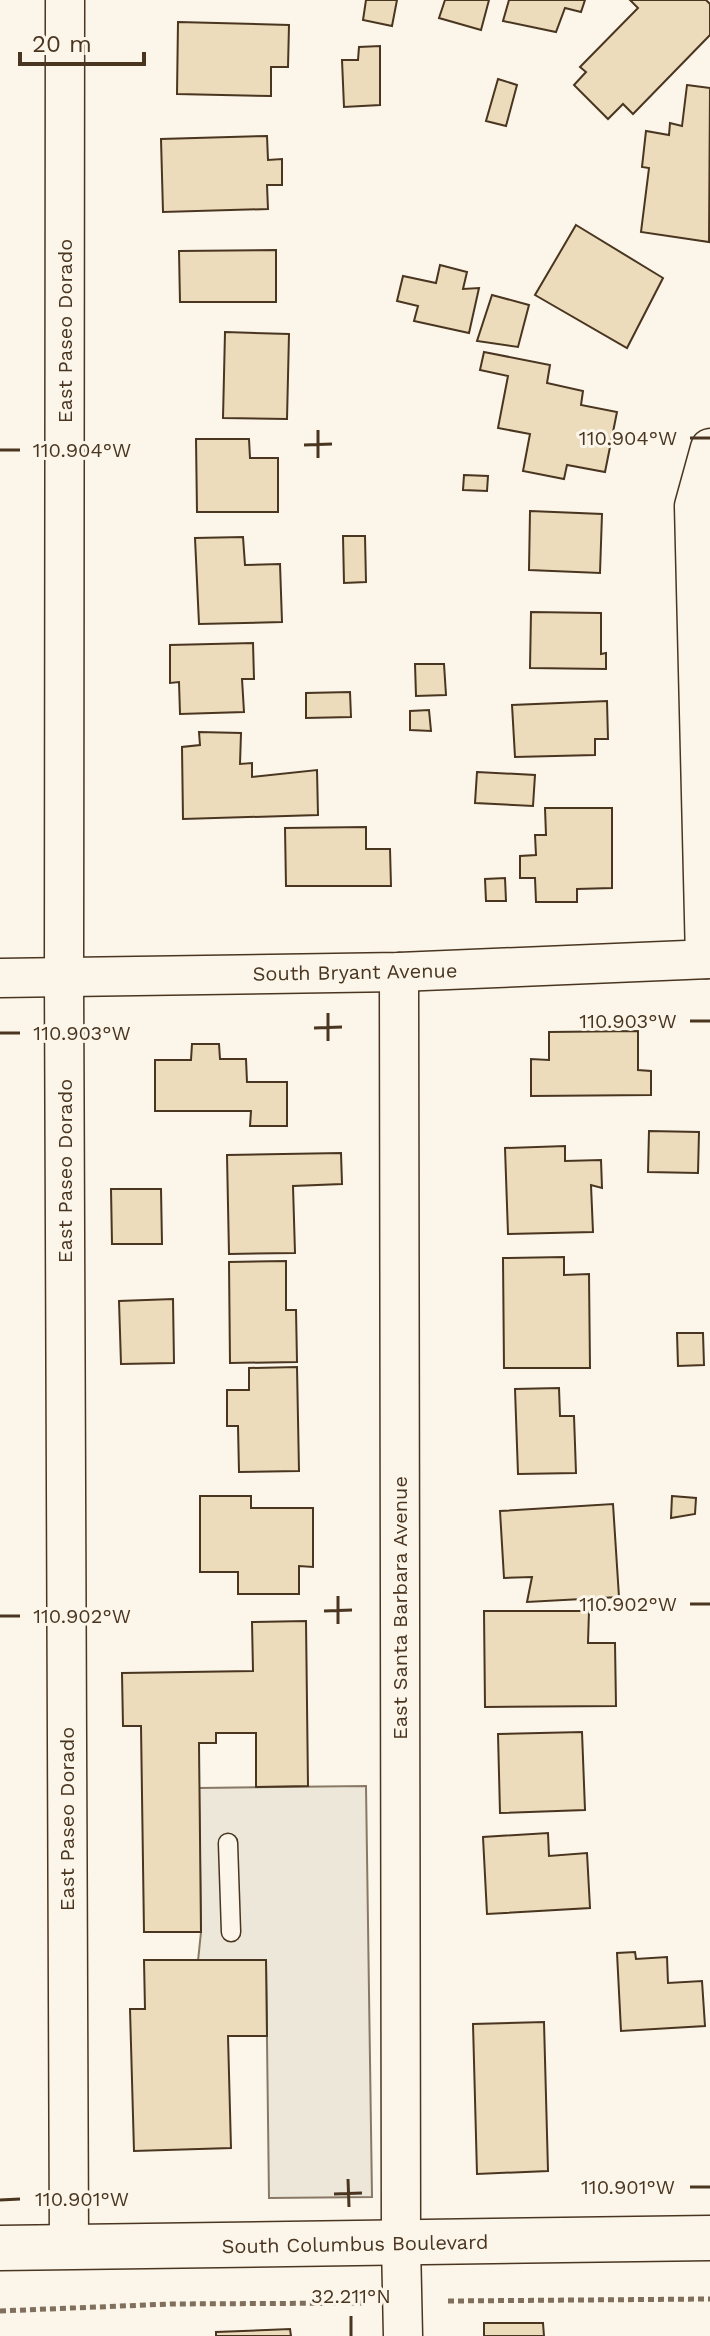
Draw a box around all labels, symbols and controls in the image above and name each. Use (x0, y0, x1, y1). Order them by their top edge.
scale bar (20, 16, 144, 66)
text: 20 m (32, 30, 92, 58)
street label: East Paseo Dorado (53, 239, 77, 423)
text: 110.904°W (579, 426, 677, 450)
text: 110.904°W (33, 438, 131, 462)
street label: South Bryant Avenue (252, 958, 458, 986)
text: 110.903°W (579, 1009, 677, 1033)
text: 110.903°W (33, 1021, 131, 1045)
street label: East Paseo Dorado (53, 1079, 77, 1263)
street label: East Santa Barbara Avenue (388, 1476, 412, 1740)
text: 110.902°W (579, 1592, 677, 1616)
text: 110.902°W (33, 1604, 131, 1628)
street label: East Paseo Dorado (55, 1727, 79, 1911)
text: 110.901°W (581, 2175, 675, 2199)
text: 110.901°W (35, 2187, 129, 2211)
street label: South Columbus Boulevard (221, 2230, 489, 2258)
text: 32.211°N (311, 2284, 391, 2308)

